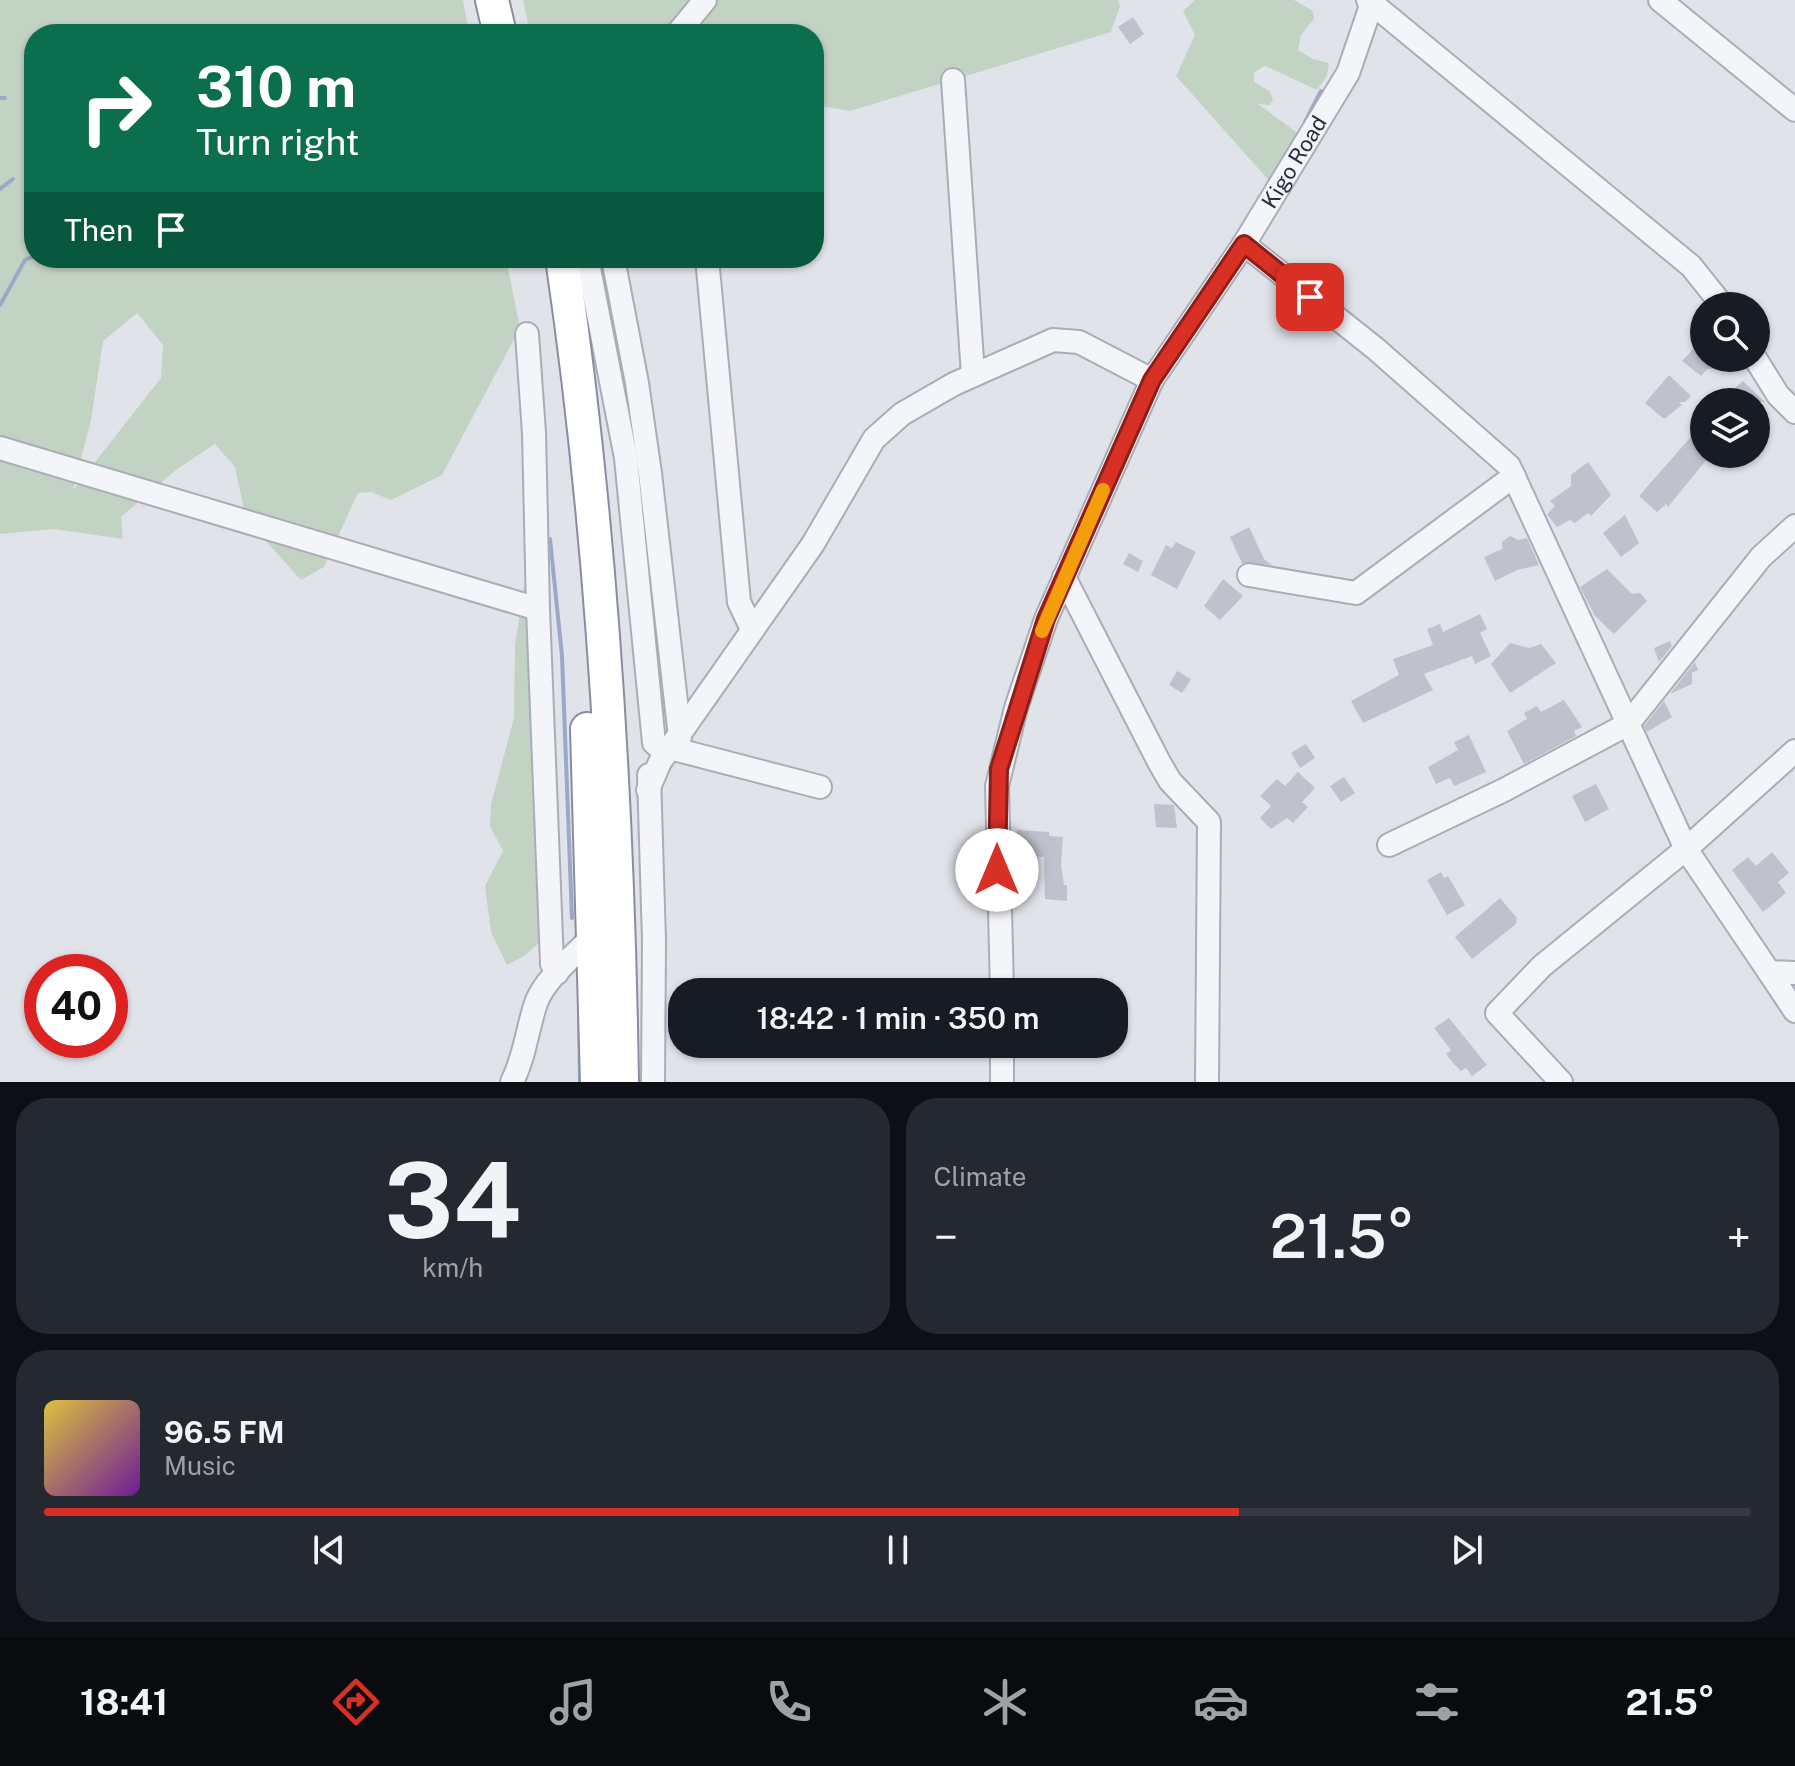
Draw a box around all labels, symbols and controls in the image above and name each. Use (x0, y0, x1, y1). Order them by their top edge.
text: 310 m (196, 54, 356, 120)
icon: right (64, 56, 168, 160)
street label: Kigo Road (1256, 111, 1332, 213)
text: Turn right (196, 121, 359, 163)
icon: arrive (149, 208, 193, 252)
text: Then (64, 212, 133, 248)
pin (1276, 263, 1344, 331)
icon: arrive (1288, 275, 1332, 319)
map controls (1690, 292, 1770, 468)
button: search (1690, 292, 1770, 372)
button: layers (1690, 388, 1770, 468)
position arrow (955, 828, 1039, 912)
speed limit sign: 40 (24, 954, 128, 1058)
text: 18:42 · 1 min · 350 m (756, 1000, 1040, 1036)
text: 34 (384, 1139, 521, 1261)
text: Climate (934, 1161, 1027, 1192)
text: 21.5° (1270, 1201, 1415, 1272)
text: − (934, 1211, 958, 1263)
text: + (1727, 1211, 1751, 1263)
text: km/h (422, 1252, 483, 1283)
text: 96.5 FM (164, 1414, 285, 1450)
text: Music (164, 1450, 236, 1481)
icon: previous (307, 1528, 351, 1572)
icon: pause (876, 1528, 920, 1572)
icon: next (1445, 1528, 1489, 1572)
icon: directions (328, 1674, 384, 1730)
icon: music (545, 1674, 601, 1730)
icon: phone (761, 1674, 817, 1730)
icon: climate (977, 1674, 1033, 1730)
icon: car (1193, 1674, 1249, 1730)
icon: filters (1409, 1674, 1465, 1730)
text: 18:41 (80, 1681, 168, 1723)
text: 21.5° (1625, 1681, 1715, 1723)

